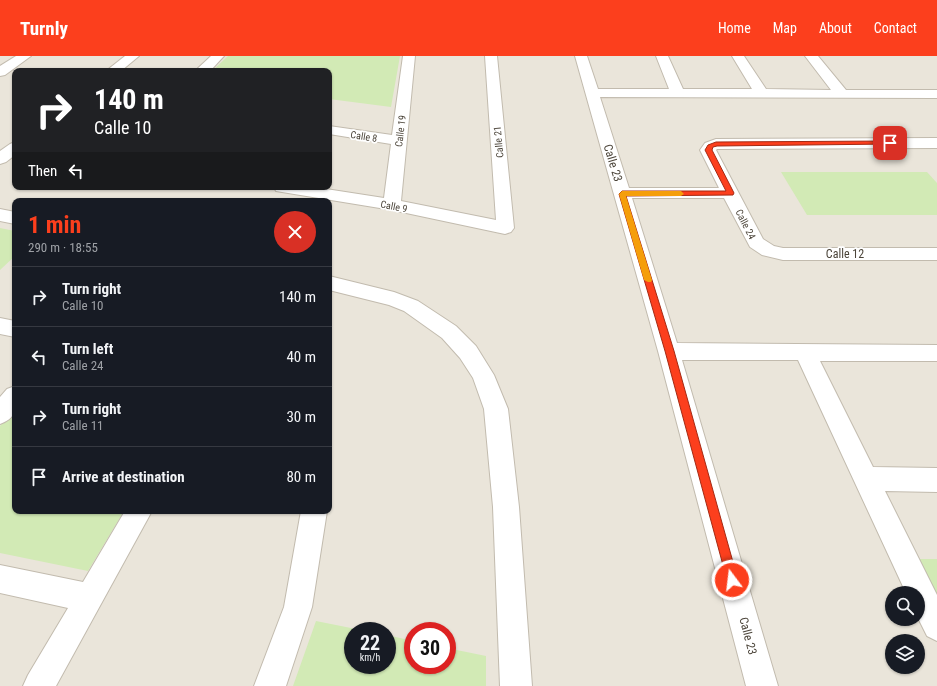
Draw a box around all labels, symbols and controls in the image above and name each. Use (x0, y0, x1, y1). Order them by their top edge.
text: Turnly (20, 17, 68, 40)
text: Home (718, 20, 751, 36)
text: Map (773, 20, 797, 36)
text: About (819, 20, 852, 36)
text: Contact (874, 20, 917, 36)
text: 140 m (94, 83, 164, 116)
icon: right (28, 84, 80, 136)
street label: Calle 19 (393, 114, 408, 148)
text: Calle 10 (94, 117, 151, 138)
street label: Calle 21 (492, 126, 505, 158)
pin (873, 126, 907, 160)
street label: Calle 8 (350, 129, 378, 144)
icon: arrive (879, 132, 901, 154)
street label: Calle 23 (601, 143, 625, 183)
icon: left (65, 160, 87, 182)
text: Then (28, 162, 57, 180)
street label: Calle 9 (380, 199, 408, 214)
street label: Calle 24 (733, 208, 758, 241)
text: 1 min (28, 211, 81, 239)
button: close (274, 211, 316, 253)
text: 290 m · 18:55 (28, 240, 98, 255)
street label: Calle 12 (826, 247, 864, 261)
text: Turn right (62, 280, 121, 298)
icon: right (28, 286, 50, 308)
text: 140 m (279, 288, 316, 306)
text: Calle 10 (62, 298, 103, 313)
text: Turn left (62, 340, 113, 358)
icon: left (28, 346, 50, 368)
text: 40 m (286, 348, 316, 366)
text: Calle 24 (62, 358, 103, 373)
text: Turn right (62, 400, 121, 418)
icon: right (28, 406, 50, 428)
text: 30 m (286, 408, 316, 426)
text: Calle 11 (62, 418, 103, 433)
icon: arrive (28, 466, 50, 488)
text: Arrive at destination (62, 468, 185, 486)
text: 80 m (286, 468, 316, 486)
position arrow (711, 559, 753, 601)
map controls (885, 586, 925, 674)
button: search (885, 586, 925, 626)
street label: Calle 23 (736, 616, 760, 656)
speed limit sign: 30 (404, 622, 456, 674)
text: 22 (360, 631, 380, 655)
button: layers (885, 634, 925, 674)
text: km/h (360, 652, 380, 663)

